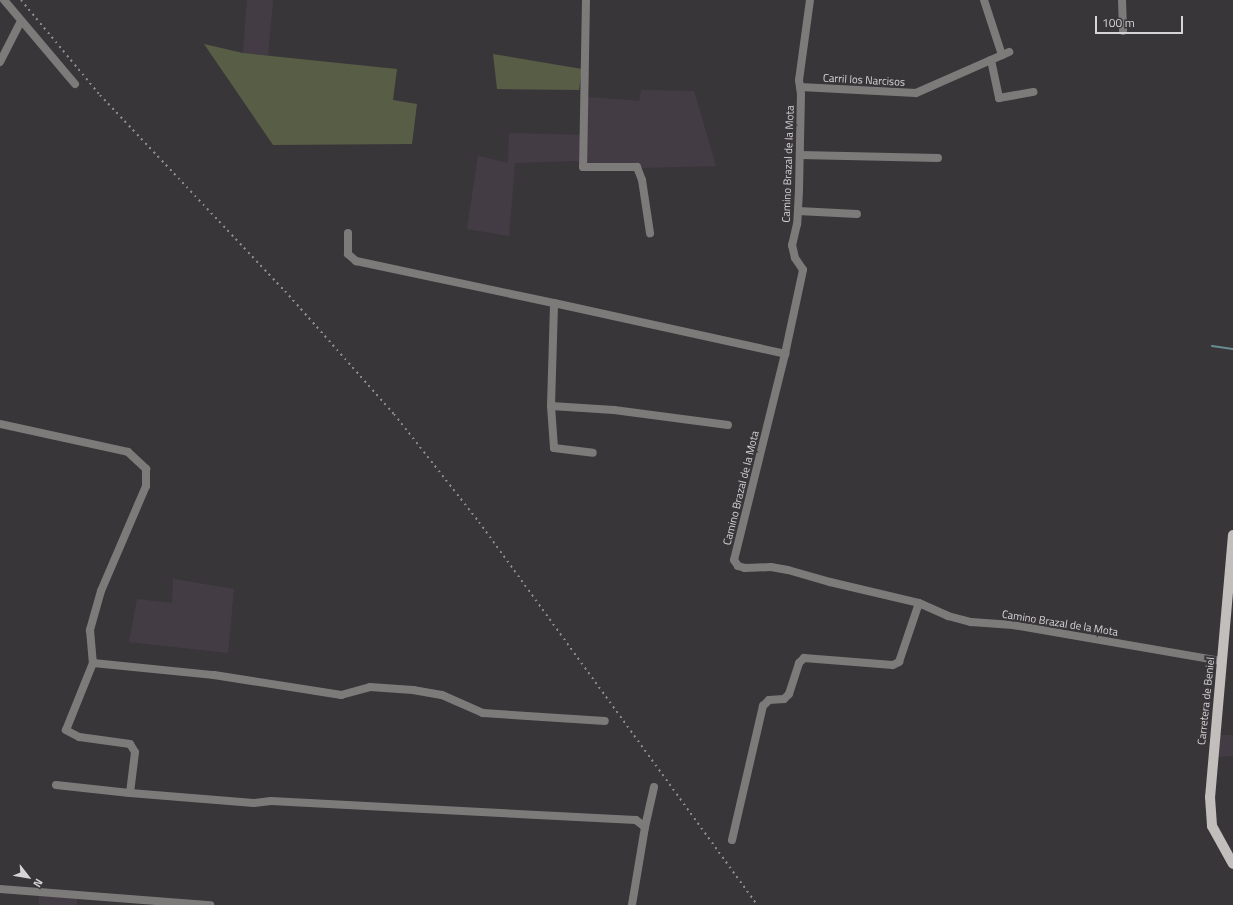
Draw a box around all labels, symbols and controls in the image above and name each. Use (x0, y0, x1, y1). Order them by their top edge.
scale bar (1097, 8, 1185, 34)
text: 100 m (1102, 13, 1135, 32)
street label: Carril los Narcisos (823, 71, 905, 89)
street label: Camino Brazal de la Mota (779, 105, 797, 223)
street label: Camino Brazal de la Mota (720, 429, 762, 547)
street label: Camino Brazal de la Mota (1001, 607, 1119, 639)
street label: Carretera de Beniel (1195, 656, 1217, 746)
north arrow (8, 857, 48, 897)
text: N (29, 876, 47, 891)

